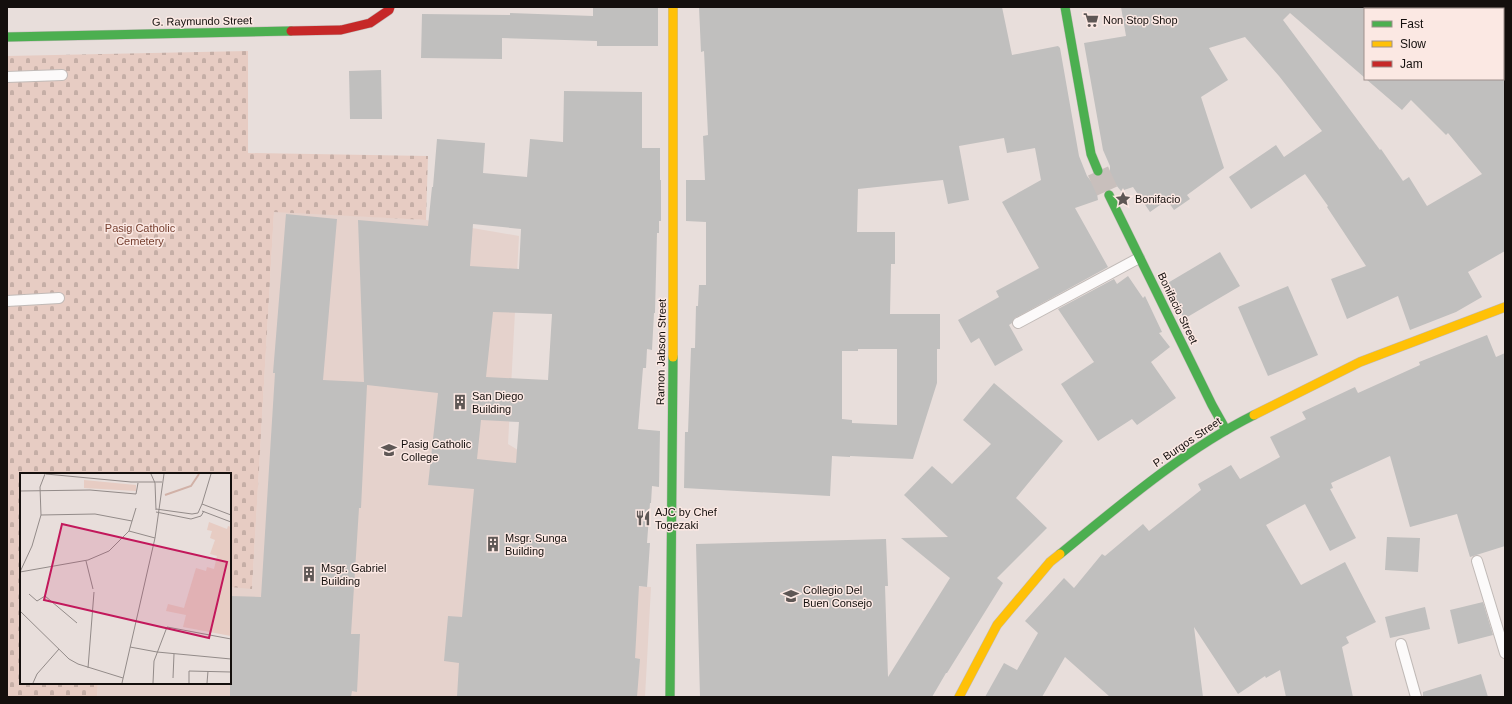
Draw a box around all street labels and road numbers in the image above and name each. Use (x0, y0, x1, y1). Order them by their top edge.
street label: G. Raymundo Street (152, 14, 252, 28)
street label: Bonifacio Street (1156, 270, 1200, 346)
street label: Ramon Jabson Street (654, 299, 668, 405)
street label: P. Burgos Street (1151, 415, 1223, 469)

